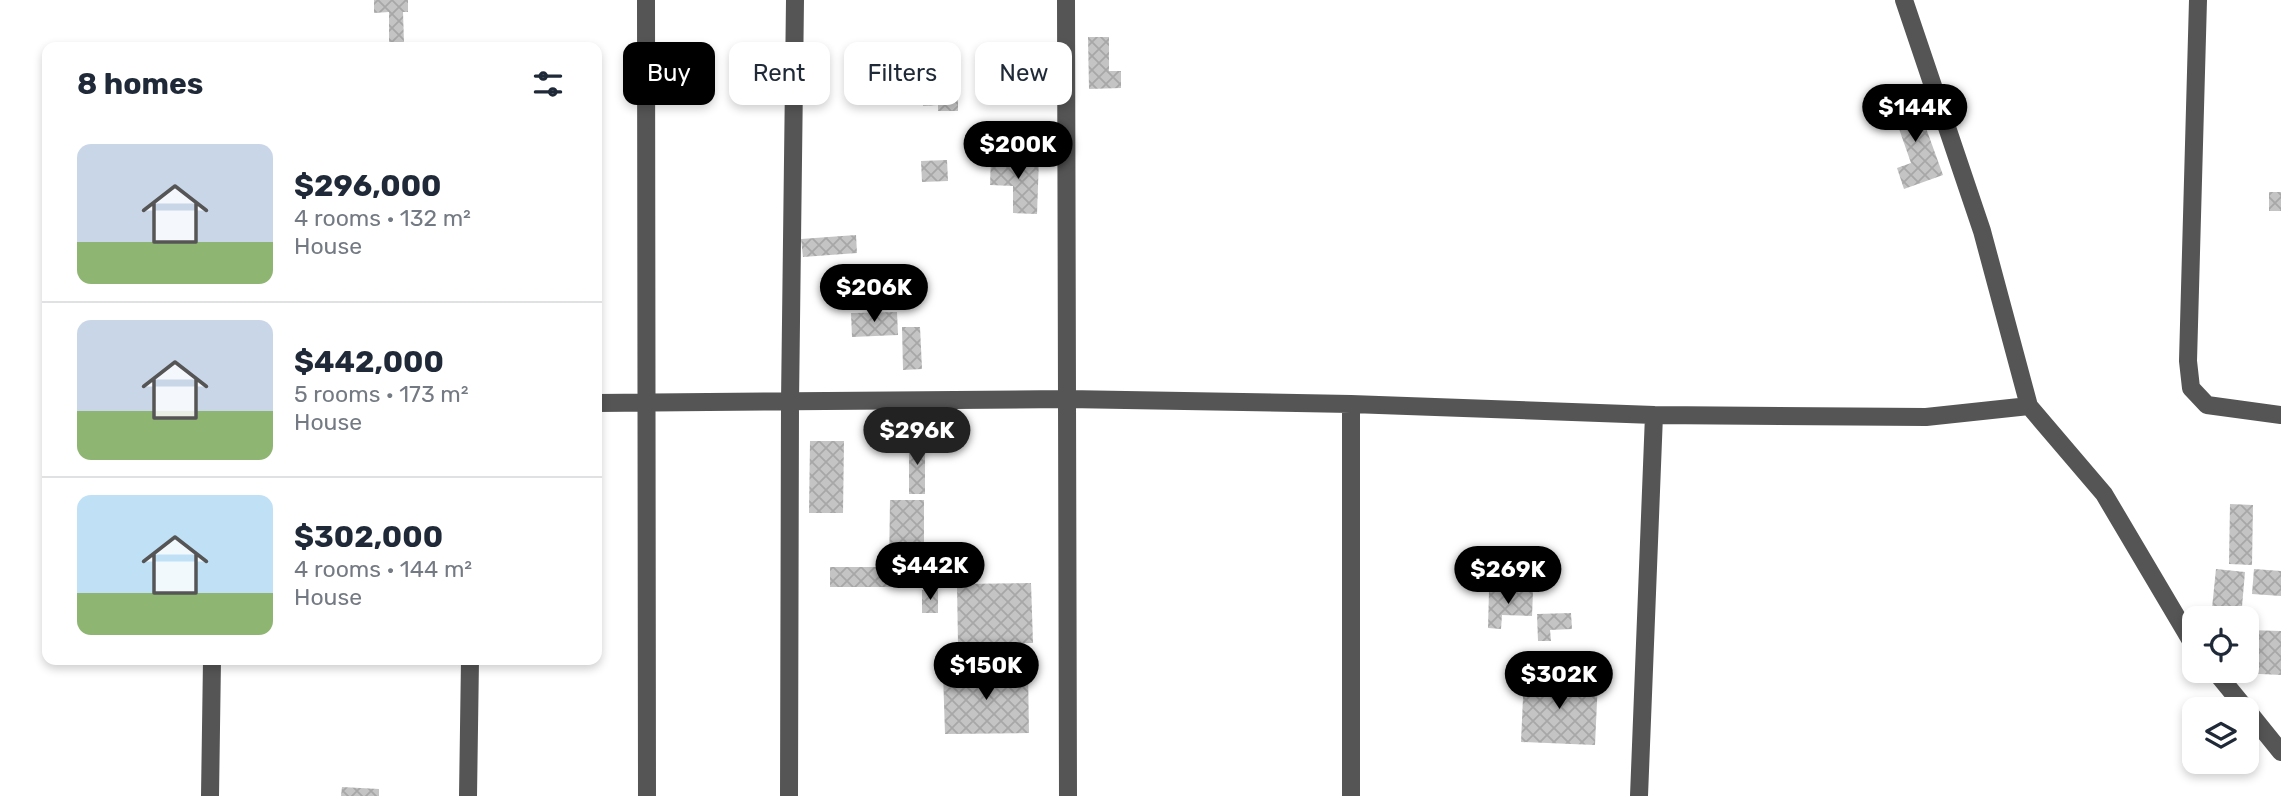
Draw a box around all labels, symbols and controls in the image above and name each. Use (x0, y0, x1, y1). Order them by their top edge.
chip: Buy (623, 42, 715, 105)
chip: Rent (729, 42, 830, 105)
chip: Filters (844, 42, 961, 105)
chip: New (975, 42, 1072, 105)
icon: filters (529, 65, 567, 103)
text: 8 homes (77, 66, 203, 102)
pin: $144K (1866, 85, 1964, 144)
text: $144K (1878, 93, 1952, 121)
pin: $200K (969, 122, 1067, 181)
text: $200K (980, 130, 1056, 158)
text: $296,000 (294, 168, 442, 204)
icon: home (133, 172, 217, 256)
text: 4 rooms · 132 m² (294, 204, 471, 232)
text: House (294, 232, 362, 260)
pin: $206K (825, 264, 923, 324)
text: $206K (836, 273, 912, 301)
text: $442,000 (294, 344, 444, 380)
icon: home (133, 348, 217, 432)
text: 5 rooms · 173 m² (294, 380, 469, 408)
pin: $296K (868, 407, 966, 467)
text: House (294, 408, 362, 436)
text: $296K (879, 416, 955, 444)
text: $302,000 (294, 519, 443, 555)
icon: home (133, 523, 217, 607)
pin: $442K (881, 542, 979, 602)
pin: $269K (1459, 546, 1557, 606)
text: $442K (892, 551, 968, 579)
text: 4 rooms · 144 m² (294, 555, 472, 583)
text: $269K (1470, 555, 1546, 583)
text: House (294, 583, 362, 611)
map controls (2182, 606, 2259, 774)
button: locate (2182, 606, 2259, 683)
pin: $150K (937, 642, 1035, 702)
text: $150K (950, 651, 1022, 679)
pin: $302K (1510, 652, 1608, 711)
text: $302K (1521, 660, 1597, 688)
button: layers (2182, 697, 2259, 774)

